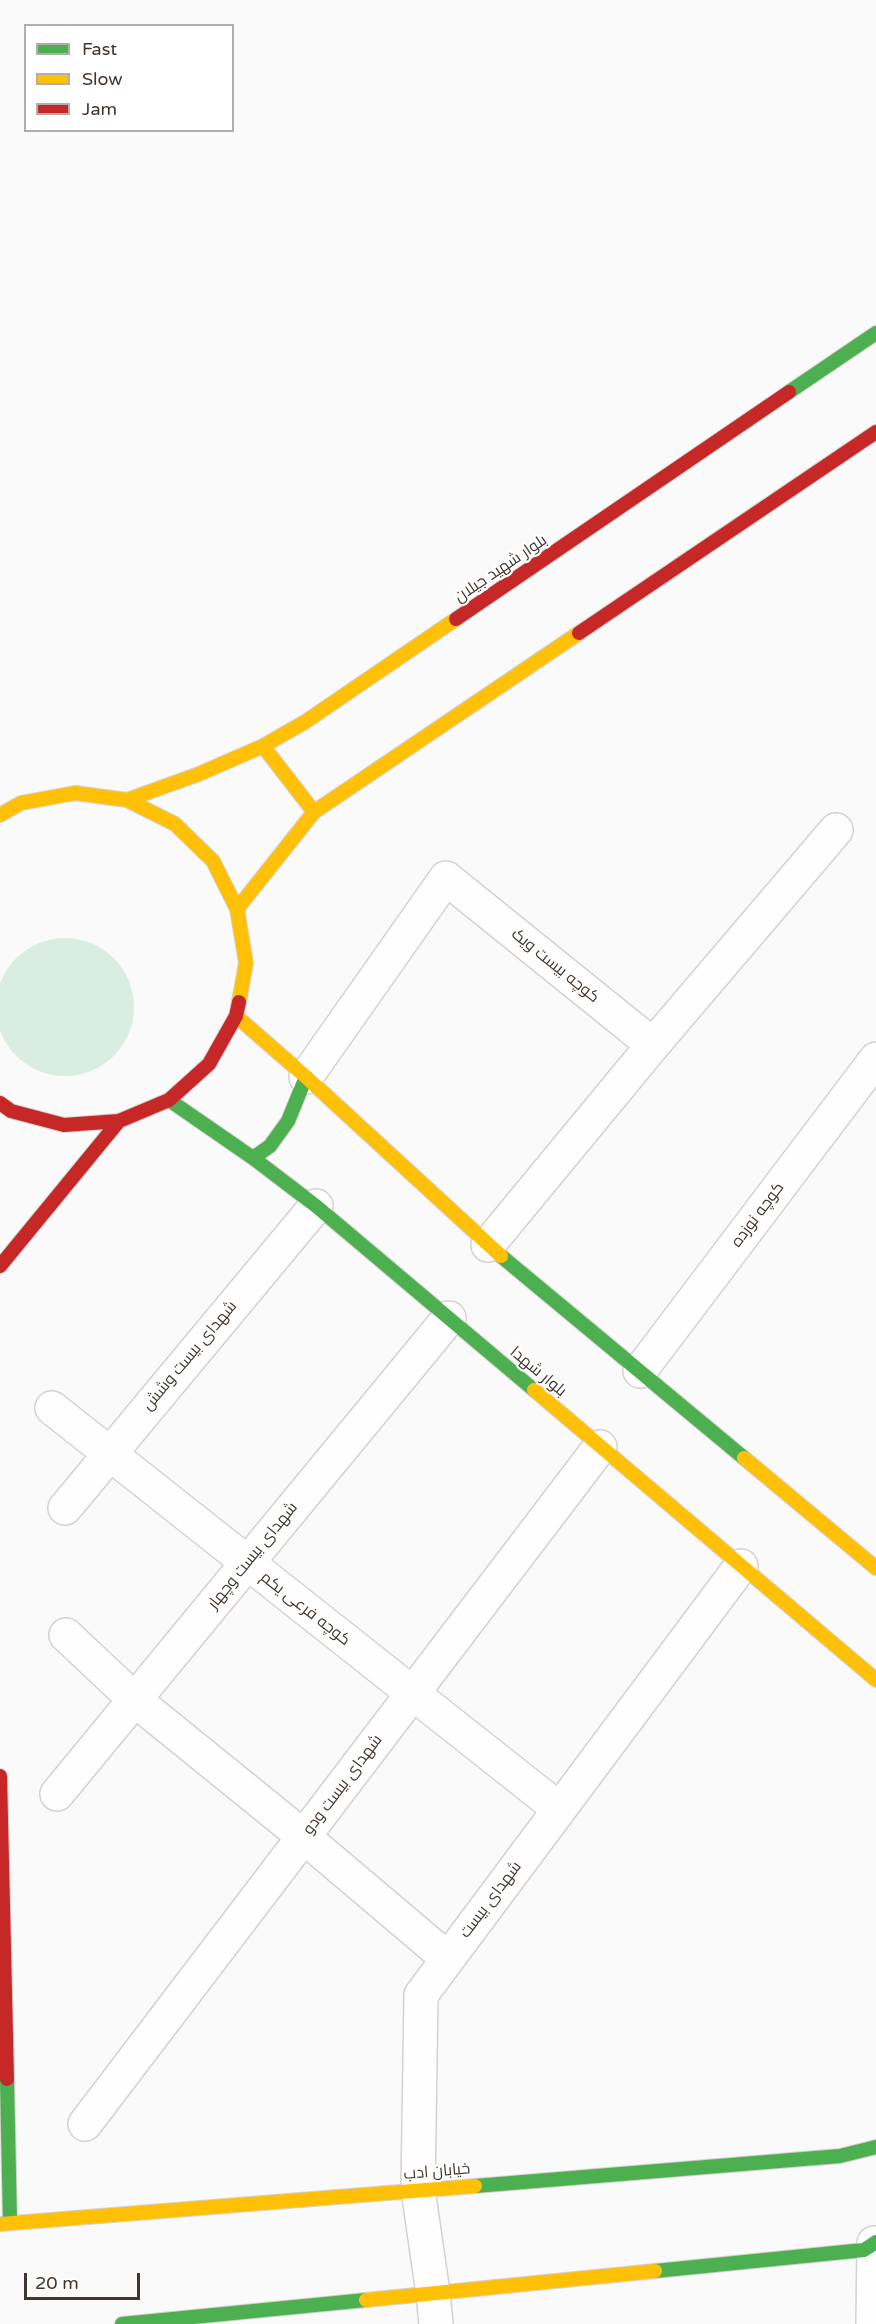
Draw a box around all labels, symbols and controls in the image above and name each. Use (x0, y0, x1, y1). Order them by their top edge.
legend (24, 24, 234, 132)
text: Fast (82, 38, 117, 60)
text: Slow (82, 68, 123, 90)
text: Jam (82, 98, 117, 120)
street label: بلوار شهید جیلان (451, 531, 551, 607)
street label: کوچه بیست ویک (507, 925, 603, 1007)
street label: کوچه نوزده (727, 1179, 789, 1251)
street label: شهدای بیست وشش (139, 1297, 241, 1415)
street label: بلوار شهدا (506, 1343, 570, 1401)
street label: شهدای بیست وچهار (204, 1499, 302, 1613)
street label: کوچه فرعی یکم (256, 1568, 354, 1650)
street label: شهدای بیست ودو (299, 1731, 387, 1839)
street label: شهدای بیست (456, 1858, 526, 1942)
street label: خیابان ادب (403, 2160, 471, 2184)
scale bar (27, 2261, 142, 2299)
text: 20 m (35, 2272, 79, 2294)

